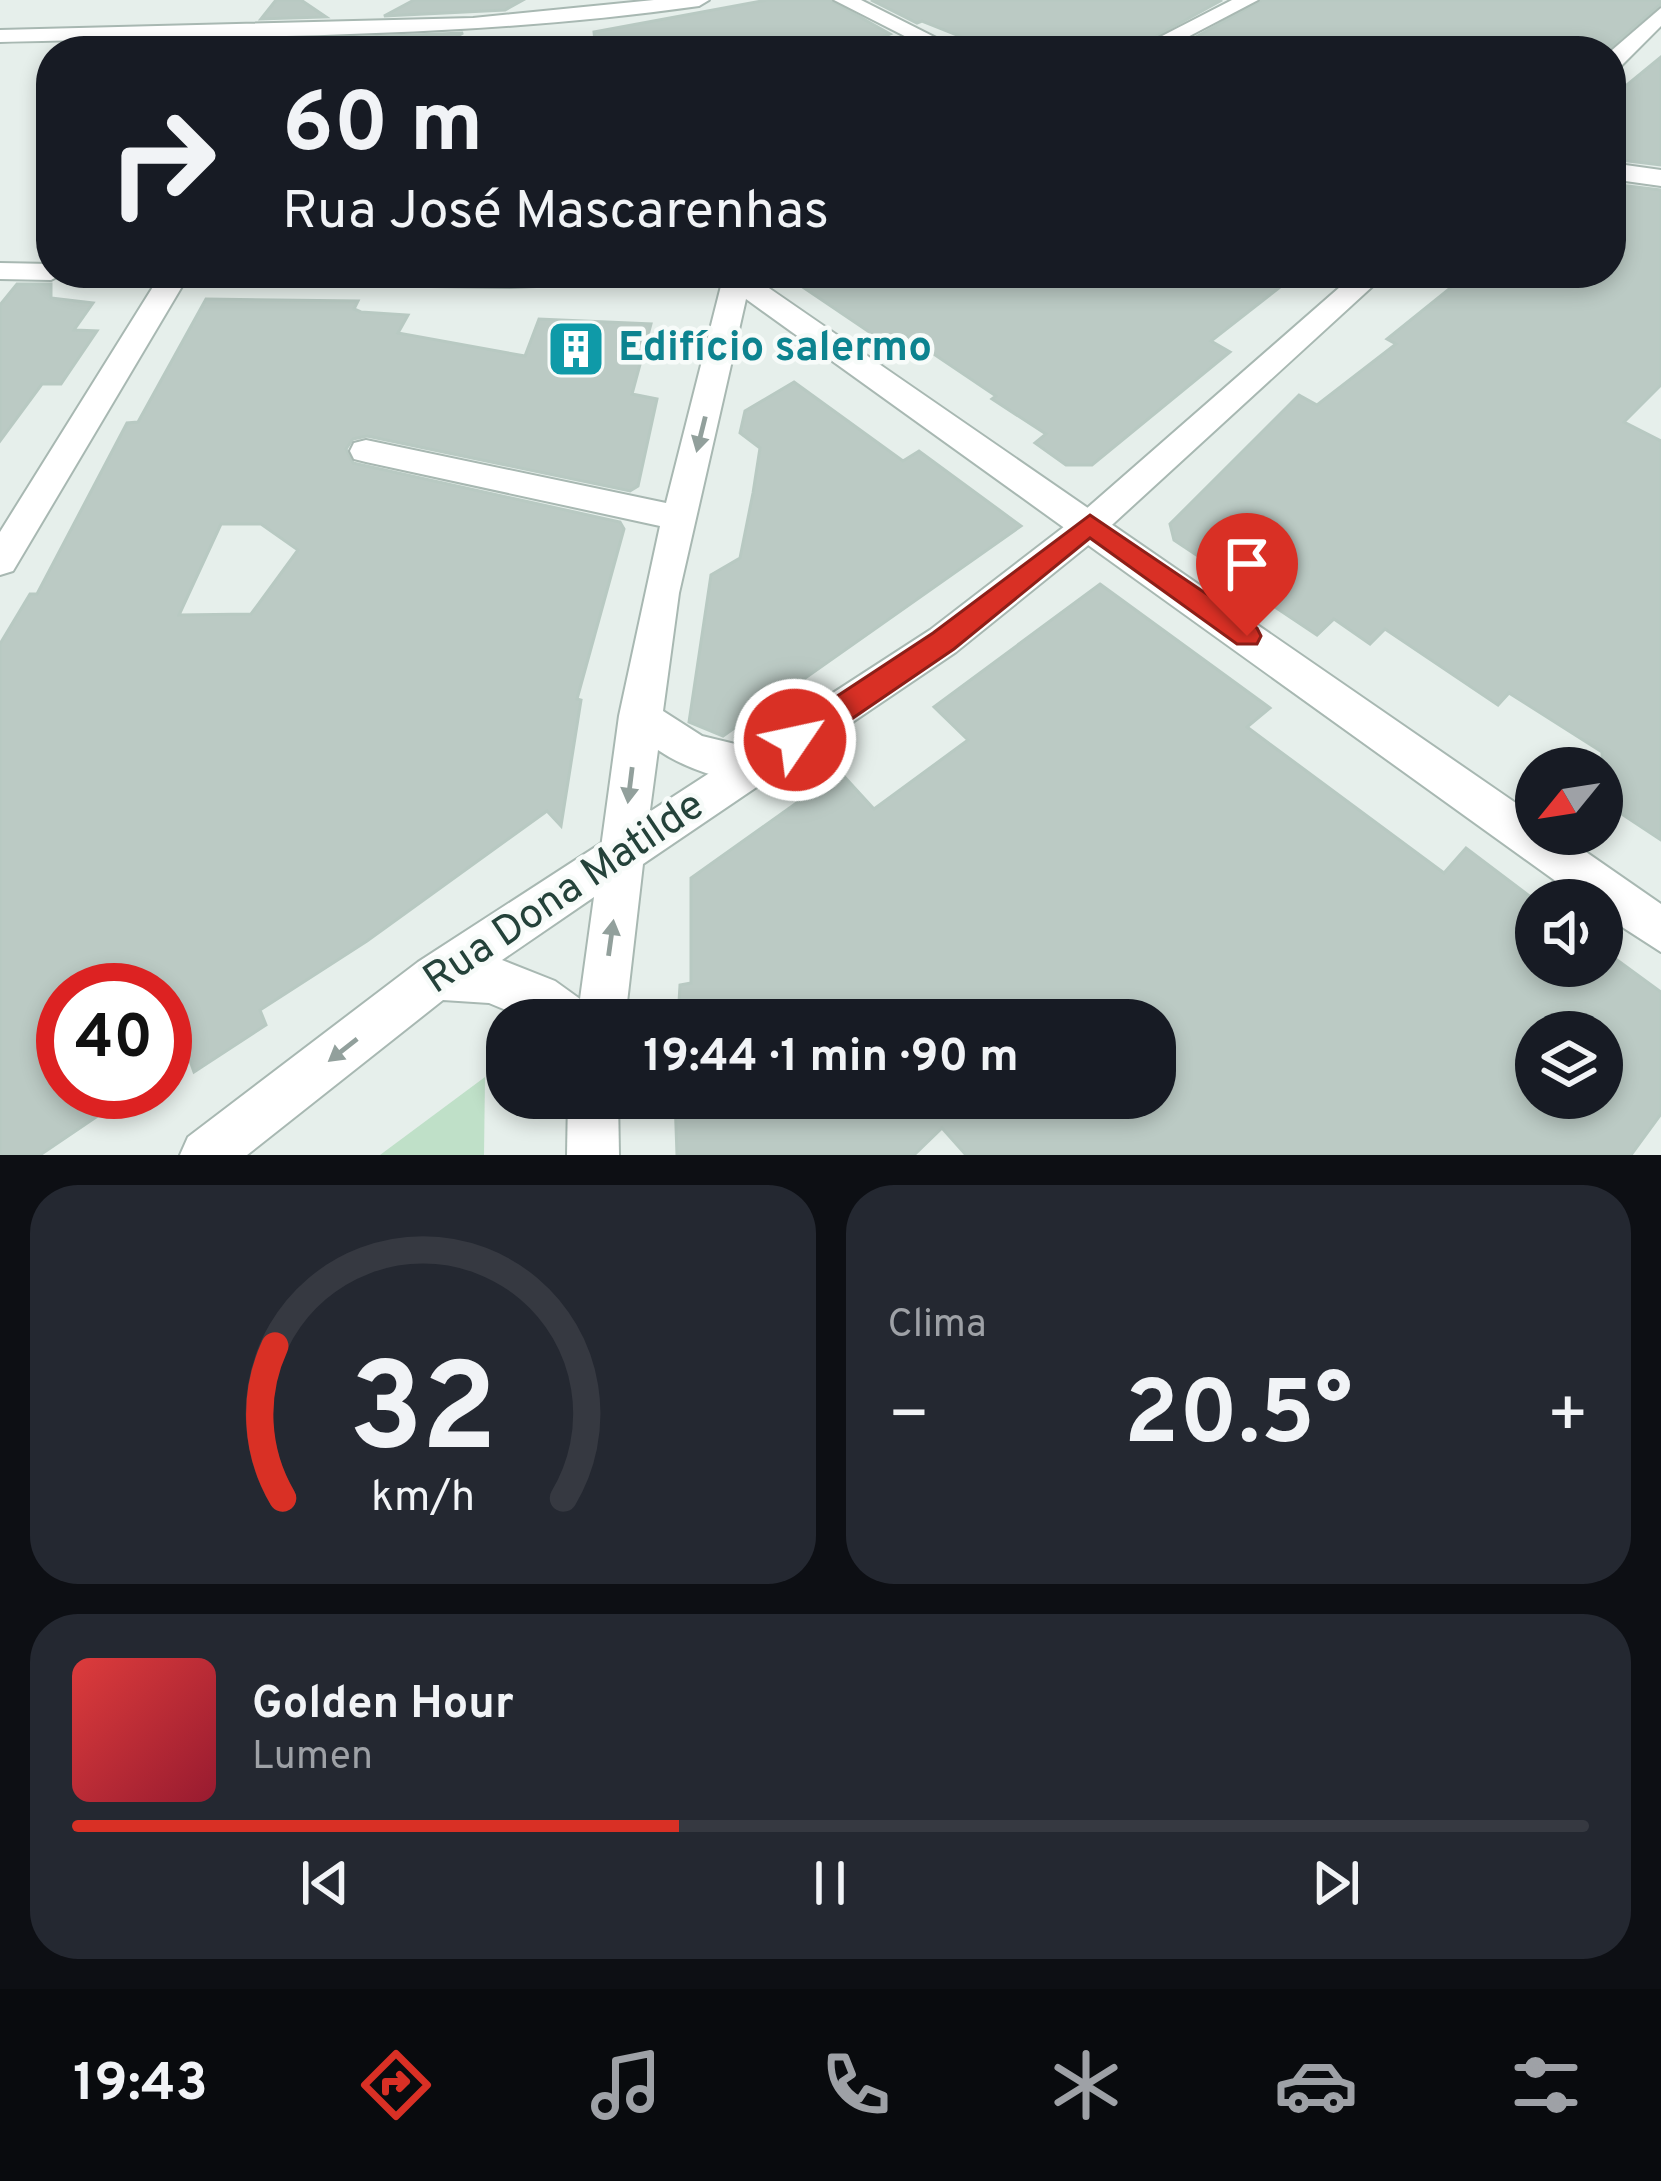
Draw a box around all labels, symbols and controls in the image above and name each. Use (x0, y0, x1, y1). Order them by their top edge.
text: 60 m (282, 75, 483, 181)
icon: right (84, 84, 240, 240)
text: Rua José Mascarenhas (282, 179, 829, 248)
building icon: Edifício salermo (545, 318, 607, 380)
place label: Edifício salermo (618, 323, 932, 376)
one-way arrow (691, 415, 710, 452)
pin (1196, 513, 1298, 636)
icon: arrive (1214, 531, 1280, 597)
position arrow (732, 677, 858, 803)
north arrow (1515, 747, 1623, 855)
map controls (1515, 747, 1623, 1119)
one-way arrow (621, 767, 640, 805)
street label: Rua Dona Matilde (414, 781, 716, 1007)
button: sound (1515, 879, 1623, 987)
one-way arrow (602, 918, 621, 956)
speed limit sign: 40 (36, 963, 192, 1119)
button: layers (1515, 1011, 1623, 1119)
text: 19:44 · 1 min · 90 m (643, 1030, 1019, 1087)
one-way arrow (327, 1037, 358, 1062)
text: Clima (888, 1302, 987, 1351)
text: 32 (348, 1337, 497, 1495)
text: 20.5° (1124, 1362, 1353, 1475)
text: − (888, 1377, 930, 1460)
text: + (1546, 1377, 1589, 1460)
text: km/h (371, 1471, 475, 1525)
text: Golden Hour (252, 1677, 514, 1734)
text: Lumen (252, 1734, 373, 1783)
icon: previous (292, 1850, 358, 1916)
icon: pause (797, 1850, 863, 1916)
icon: next (1303, 1850, 1369, 1916)
icon: directions (354, 2043, 438, 2127)
icon: music (584, 2043, 668, 2127)
icon: phone (814, 2043, 898, 2127)
icon: climate (1044, 2043, 1128, 2127)
icon: car (1274, 2043, 1358, 2127)
icon: filters (1504, 2043, 1588, 2127)
text: 19:43 (73, 2051, 208, 2120)

